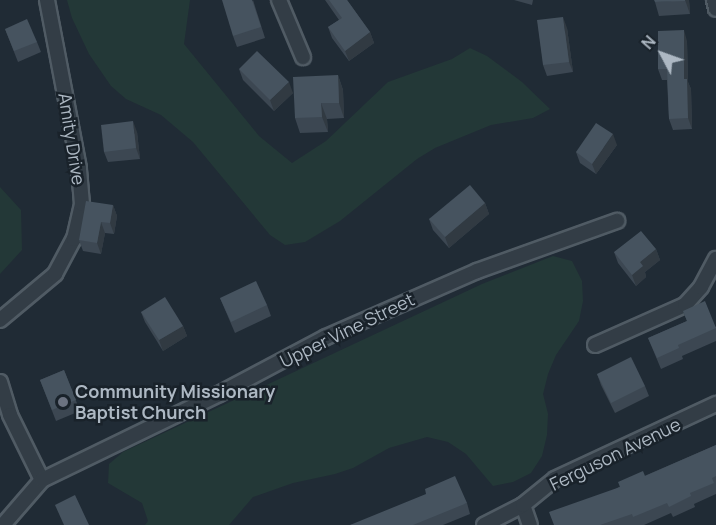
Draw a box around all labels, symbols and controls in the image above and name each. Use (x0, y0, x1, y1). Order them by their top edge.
north arrow (632, 24, 692, 84)
text: N (636, 31, 660, 54)
street label: Amity Drive (54, 91, 90, 187)
street label: Upper Vine Street (276, 288, 418, 372)
place label: Community Missionary Baptist Church (75, 381, 275, 424)
marker: Community Missionary Baptist Church (56, 395, 70, 409)
street label: Ferguson Avenue (546, 413, 684, 495)

